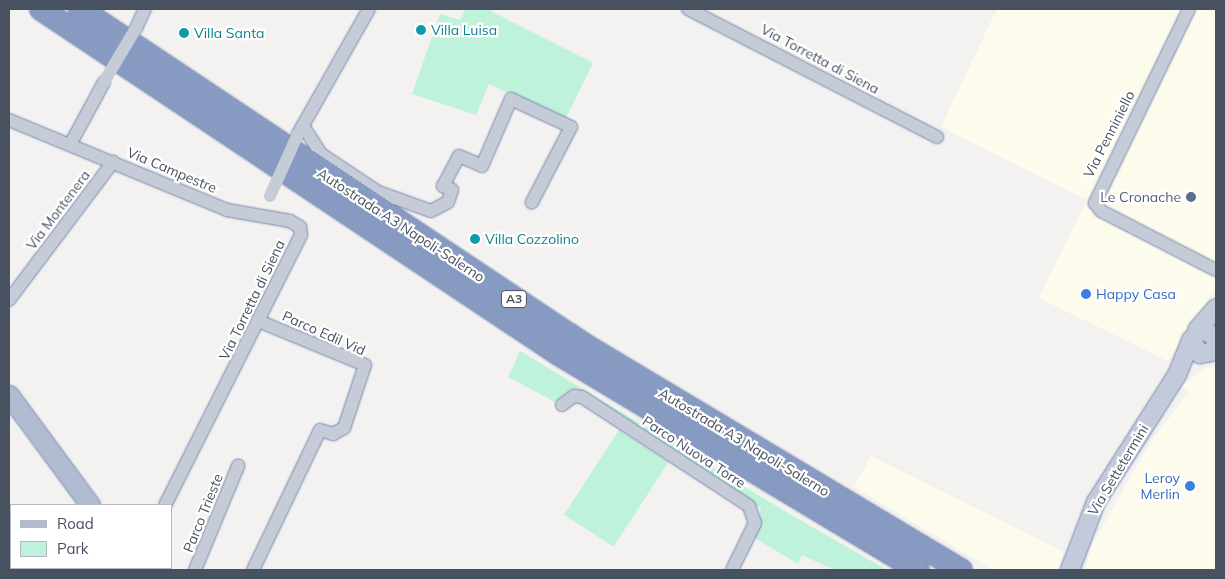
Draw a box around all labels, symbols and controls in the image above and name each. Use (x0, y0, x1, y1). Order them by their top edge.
street label: Via Torretta di Siena (758, 21, 882, 97)
place label: Villa Luisa (431, 22, 497, 38)
marker: Villa Luisa (415, 24, 427, 36)
place label: Villa Santa (194, 25, 264, 41)
marker: Villa Santa (178, 27, 190, 39)
street label: Via Penniniello (1080, 88, 1138, 180)
street label: Via Campestre (125, 144, 219, 196)
street label: Autostrada A3 Napoli-Salerno (314, 165, 488, 285)
street label: Via Montenera (23, 167, 93, 253)
place label: Le Cronache (1100, 189, 1181, 205)
marker: Le Cronache (1185, 191, 1197, 203)
place label: Villa Cozzolino (485, 231, 579, 247)
marker: Villa Cozzolino (469, 233, 481, 245)
street label: Via Torretta di Siena (216, 237, 288, 363)
place label: Happy Casa (1096, 286, 1176, 302)
marker: Happy Casa (1080, 288, 1092, 300)
road number: A3 (500, 290, 528, 308)
street label: Parco Edil Vid (280, 307, 368, 359)
street label: Autostrada A3 Napoli-Salerno (656, 384, 832, 500)
street label: Parco Nuova Torre (639, 412, 749, 492)
street label: Via Settetermini (1084, 421, 1152, 519)
place label: Leroy Merlin (1140, 470, 1180, 502)
street label: Parco Trieste (180, 471, 226, 555)
marker: Leroy Merlin (1184, 480, 1196, 492)
legend (10, 504, 172, 569)
text: Road (57, 514, 94, 533)
text: Park (57, 539, 89, 558)

